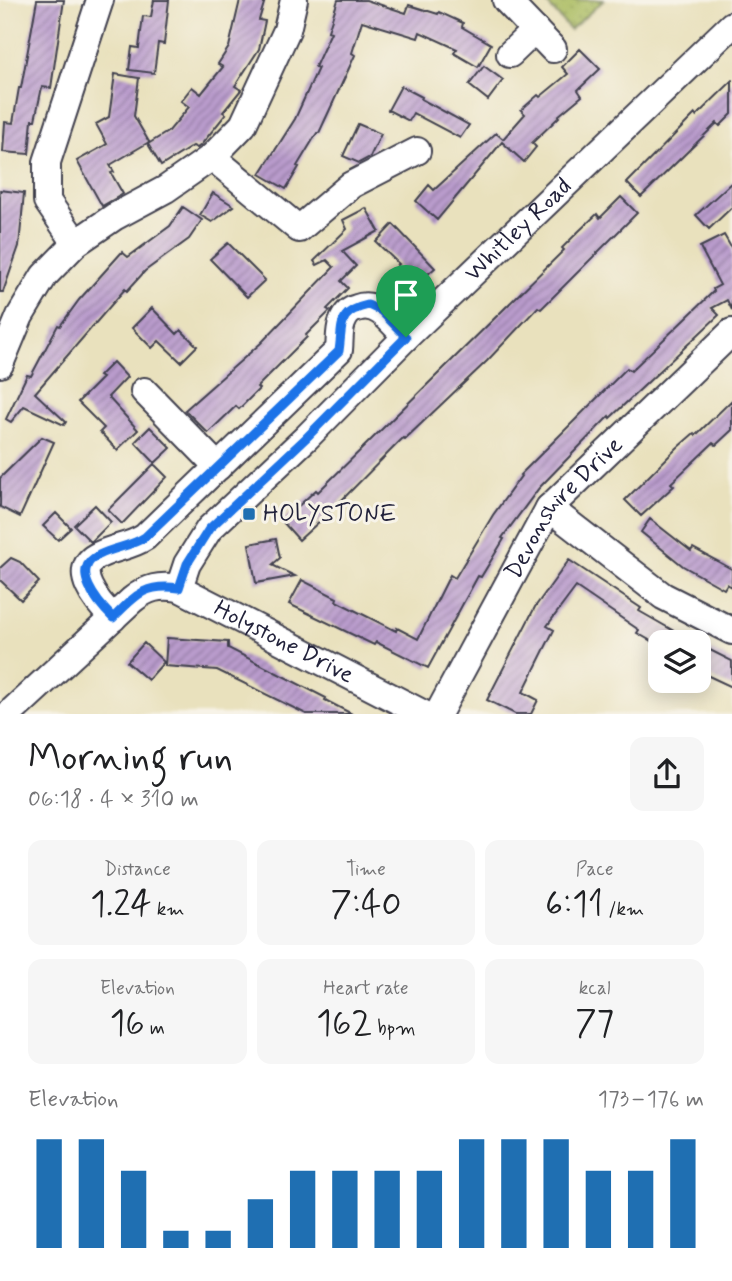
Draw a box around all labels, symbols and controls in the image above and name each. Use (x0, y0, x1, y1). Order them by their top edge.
street label: Whitley Road (458, 171, 578, 288)
pin (376, 265, 436, 337)
icon: arrive (387, 276, 425, 314)
street label: Devonshire Drive (498, 430, 630, 585)
place label: HOLYSTONE (263, 499, 396, 530)
marker: HOLYSTONE (241, 506, 257, 522)
street label: Holystone Drive (209, 593, 359, 691)
map controls (648, 630, 711, 693)
button: layers (648, 630, 711, 693)
text: Morning run (28, 734, 233, 783)
button: share (630, 737, 704, 811)
text: 06:18 · 4 × 310 m (28, 785, 199, 815)
text: Distance (104, 857, 171, 882)
text: Time (346, 857, 386, 882)
text: Pace (576, 857, 614, 882)
text: 1.24 (90, 882, 152, 928)
text: 7:40 (331, 882, 401, 928)
text: 6:11 (545, 882, 603, 928)
text: km (152, 897, 184, 922)
text: /km (603, 897, 644, 922)
text: Elevation (100, 976, 175, 1001)
text: Heart rate (323, 976, 409, 1001)
text: kcal (579, 976, 611, 1001)
text: 16 (110, 1001, 145, 1047)
text: 162 (316, 1001, 372, 1047)
text: 77 (575, 1001, 614, 1047)
text: m (145, 1016, 165, 1041)
text: bpm (372, 1016, 416, 1041)
text: Elevation (28, 1085, 119, 1115)
text: 173–176 m (598, 1085, 704, 1115)

